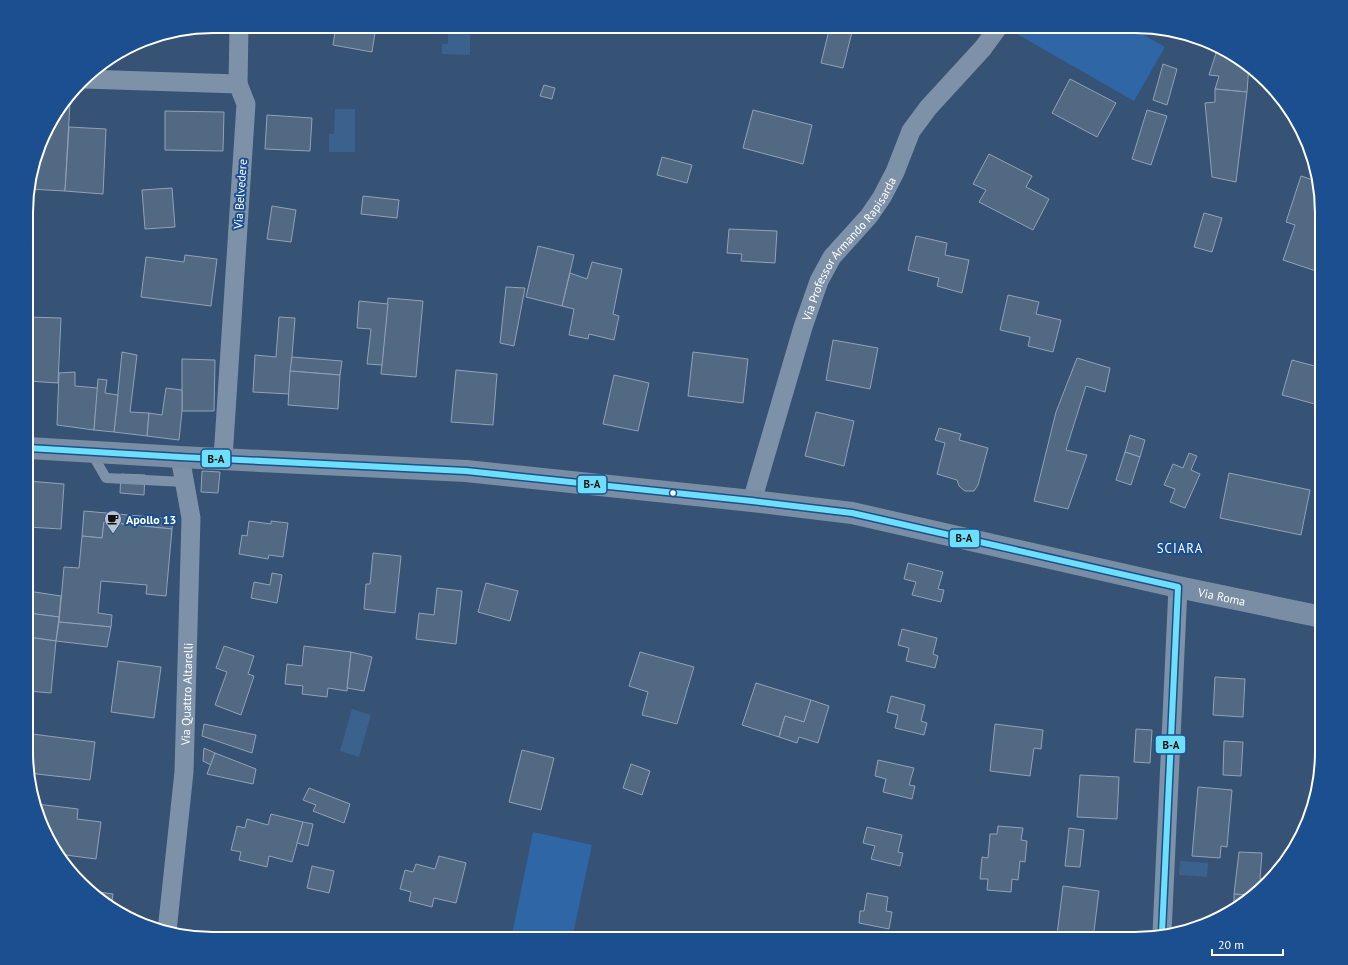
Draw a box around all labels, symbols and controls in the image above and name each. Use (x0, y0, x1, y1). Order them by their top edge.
street label: Via Belvedere (230, 158, 250, 231)
street label: Via Professor Armando Rapisarda (798, 174, 899, 324)
line badge: B-A (201, 449, 231, 468)
text: B-A (208, 452, 225, 466)
line badge: B-A (577, 475, 607, 494)
text: B-A (584, 477, 601, 491)
unlabelled marker (668, 488, 678, 498)
cafe icon: Apollo 13 (103, 509, 123, 534)
place label: Apollo 13 (126, 512, 176, 527)
line badge: B-A (949, 529, 980, 548)
text: B-A (956, 531, 973, 545)
district label: SCIARA (1157, 540, 1203, 557)
street label: Via Roma (1196, 584, 1247, 608)
street label: Via Quattro Altarelli (177, 643, 195, 746)
line badge: B-A (1155, 735, 1186, 754)
text: B-A (1163, 738, 1180, 752)
scale bar (1212, 931, 1283, 957)
text: 20 m (1218, 937, 1244, 952)

